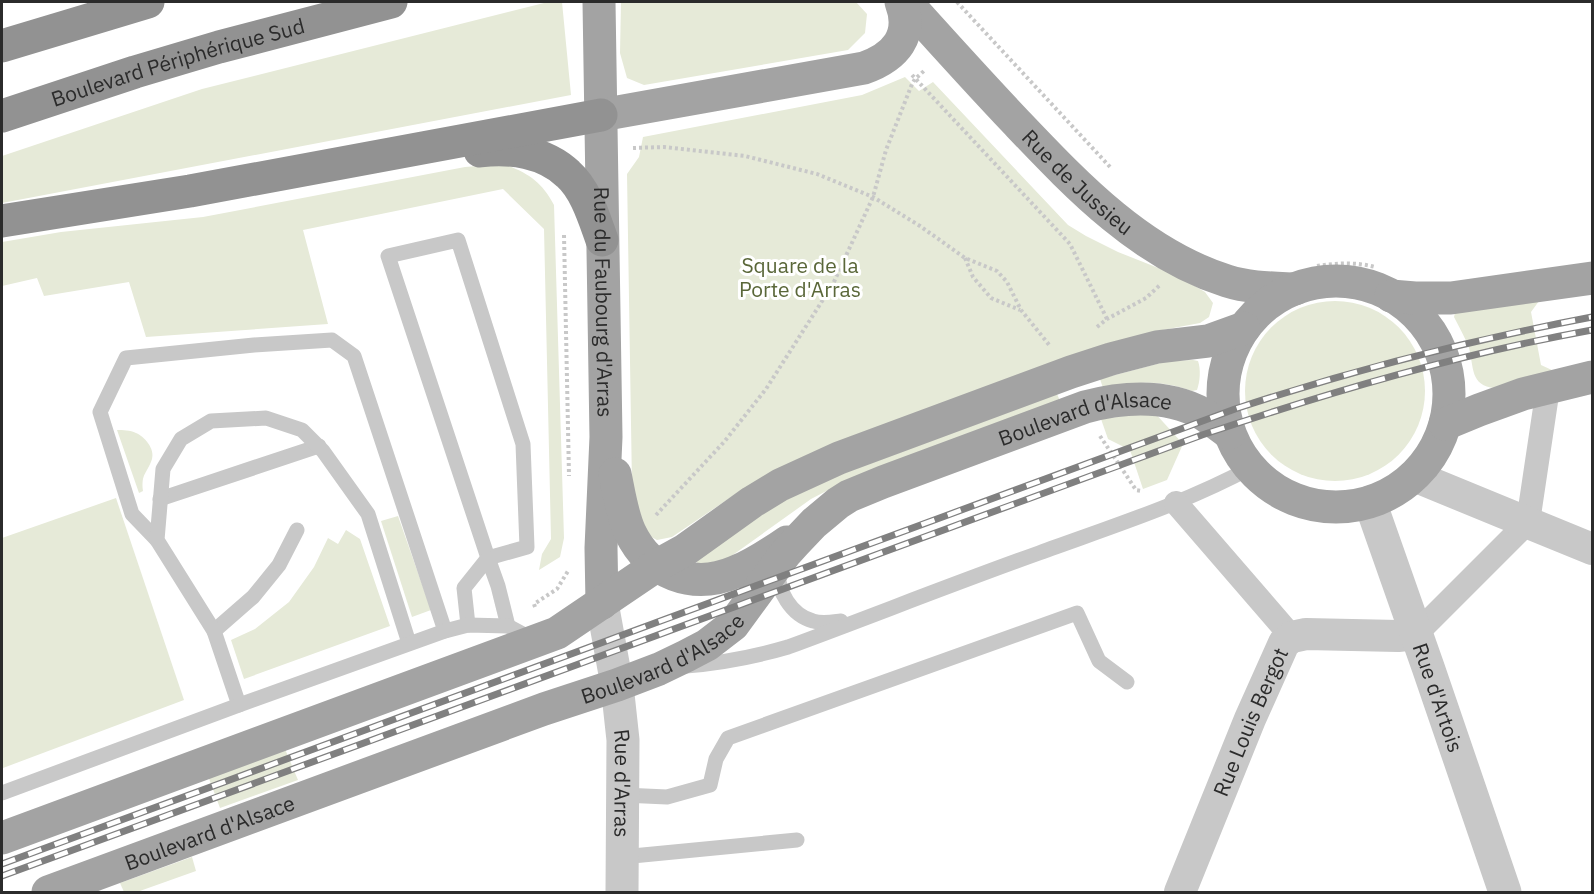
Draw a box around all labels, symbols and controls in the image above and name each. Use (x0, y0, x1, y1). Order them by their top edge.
street label: Boulevard Périphérique Sud (47, 11, 307, 113)
street label: Rue de Jussieu (1016, 123, 1139, 241)
street label: Rue du Faubourg d'Arras (588, 186, 620, 418)
park label: Square de la Porte d'Arras (739, 251, 861, 303)
street label: Boulevard d'Alsace (994, 385, 1174, 452)
street label: Boulevard d'Alsace (577, 608, 751, 710)
street label: Rue d'Artois (1407, 639, 1470, 756)
street label: Rue Louis Bergot (1206, 643, 1294, 800)
street label: Rue d'Arras (608, 728, 637, 838)
street label: Boulevard d'Alsace (120, 788, 298, 877)

